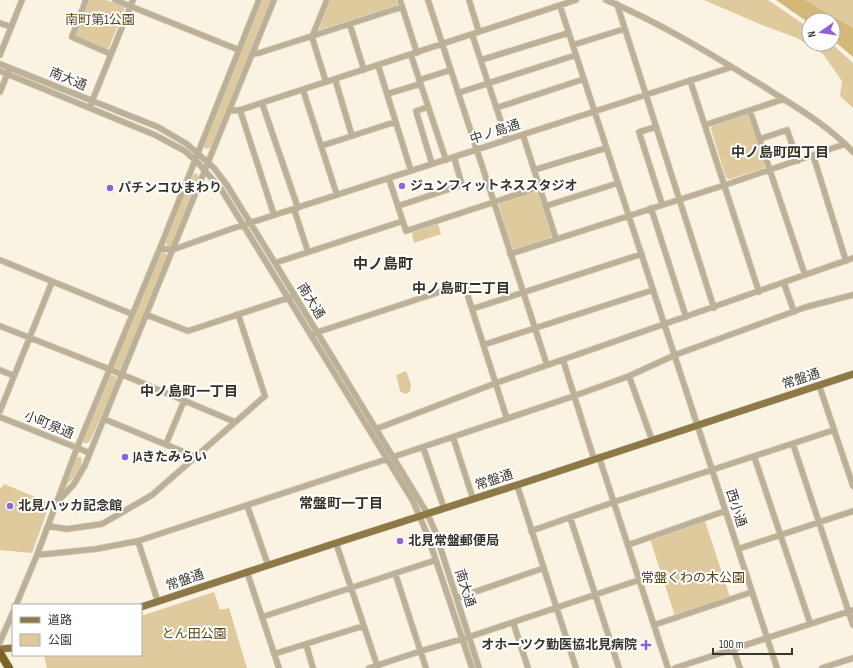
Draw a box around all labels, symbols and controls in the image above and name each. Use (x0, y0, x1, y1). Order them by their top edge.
park label: 南町第1公園 (65, 12, 135, 28)
north arrow (801, 12, 841, 52)
text: N (805, 30, 819, 38)
street label: 南大通 (47, 64, 89, 94)
street label: 中ノ島通 (468, 116, 522, 148)
district label: 中ノ島町四丁目 (731, 144, 829, 161)
place label: ジュンフィットネススタジオ (410, 178, 577, 194)
place label: パチンコひまわり (118, 180, 222, 196)
marker: ジュンフィットネススタジオ (397, 181, 407, 191)
marker: パチンコひまわり (105, 183, 115, 193)
district label: 中ノ島町 (353, 255, 413, 274)
street label: 南大通 (294, 280, 328, 322)
district label: 中ノ島町二丁目 (412, 280, 510, 297)
street label: 常盤通 (780, 365, 822, 393)
district label: 中ノ島町一丁目 (140, 383, 238, 400)
street label: 小町泉通 (22, 408, 76, 442)
place label: JAきたみらい (132, 449, 207, 465)
marker: JAきたみらい (120, 452, 130, 462)
street label: 常盤通 (473, 466, 515, 494)
street label: 西小通 (722, 487, 750, 529)
district label: 常盤町一丁目 (299, 495, 383, 512)
place label: 北見ハッカ記念館 (18, 498, 122, 514)
marker: 北見ハッカ記念館 (5, 501, 15, 511)
place label: 北見常盤郵便局 (408, 533, 499, 549)
marker: 北見常盤郵便局 (395, 536, 405, 546)
street label: 常盤通 (164, 566, 206, 594)
street label: 南大通 (451, 567, 479, 609)
park label: 常盤くわの木公園 (641, 570, 745, 586)
legend (12, 604, 142, 656)
text: 道路 (48, 613, 72, 628)
park label: とん田公園 (161, 626, 227, 642)
scale bar (713, 630, 792, 656)
text: 公園 (48, 633, 72, 648)
place label: オホーツク勤医協北見病院 (481, 637, 637, 653)
text: 100 m (719, 637, 744, 652)
marker: オホーツク勤医協北見病院 (640, 639, 652, 651)

